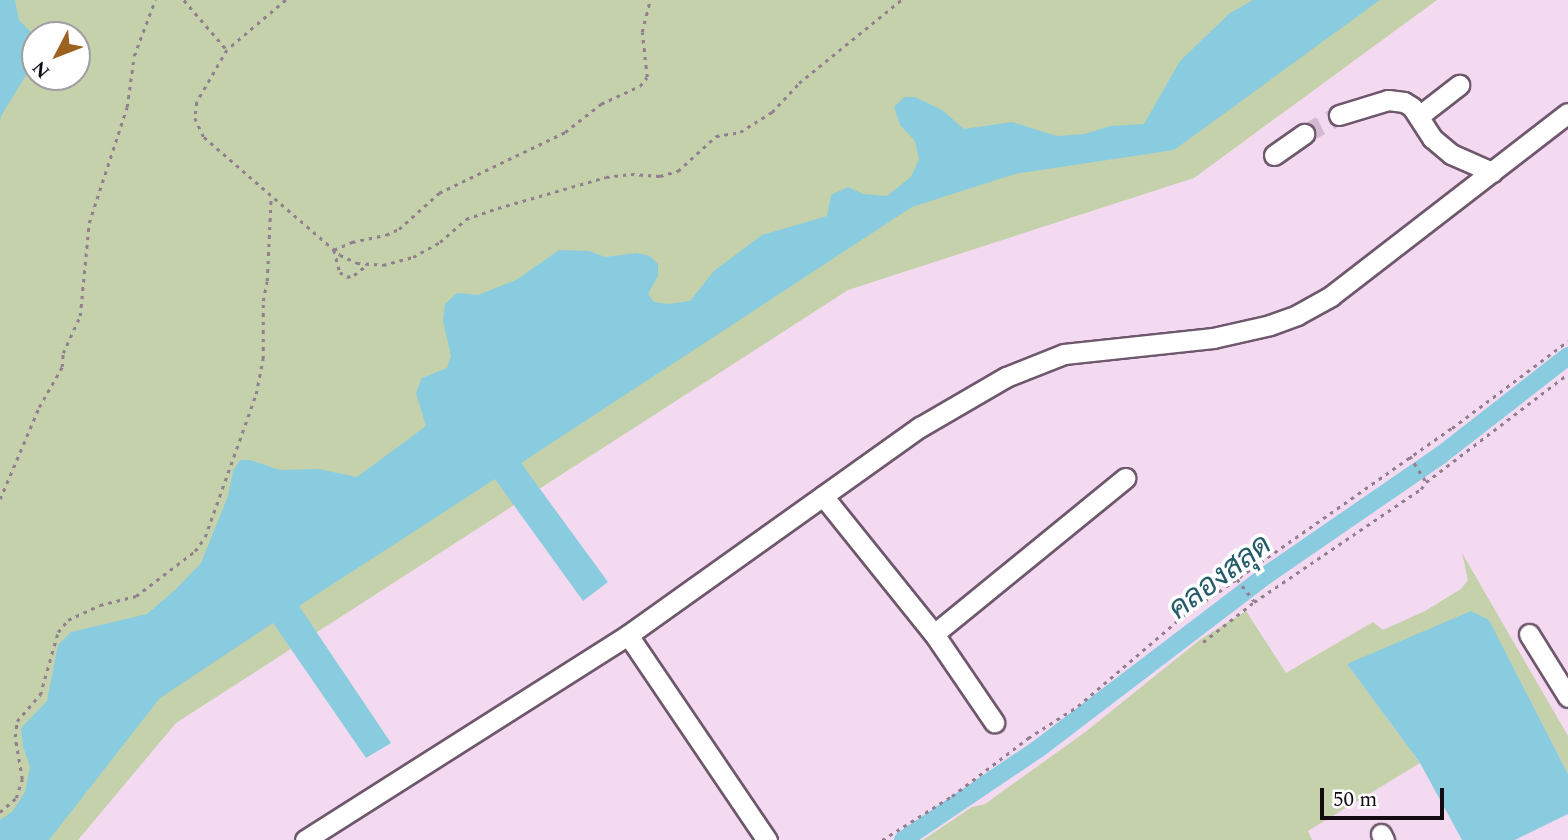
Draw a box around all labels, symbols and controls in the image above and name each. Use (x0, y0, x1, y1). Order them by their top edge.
north arrow (21, 21, 91, 91)
text: N (26, 54, 57, 85)
water label: คลองสลุด (1162, 527, 1278, 627)
scale bar (1323, 774, 1447, 818)
text: 50 m (1333, 784, 1377, 816)

